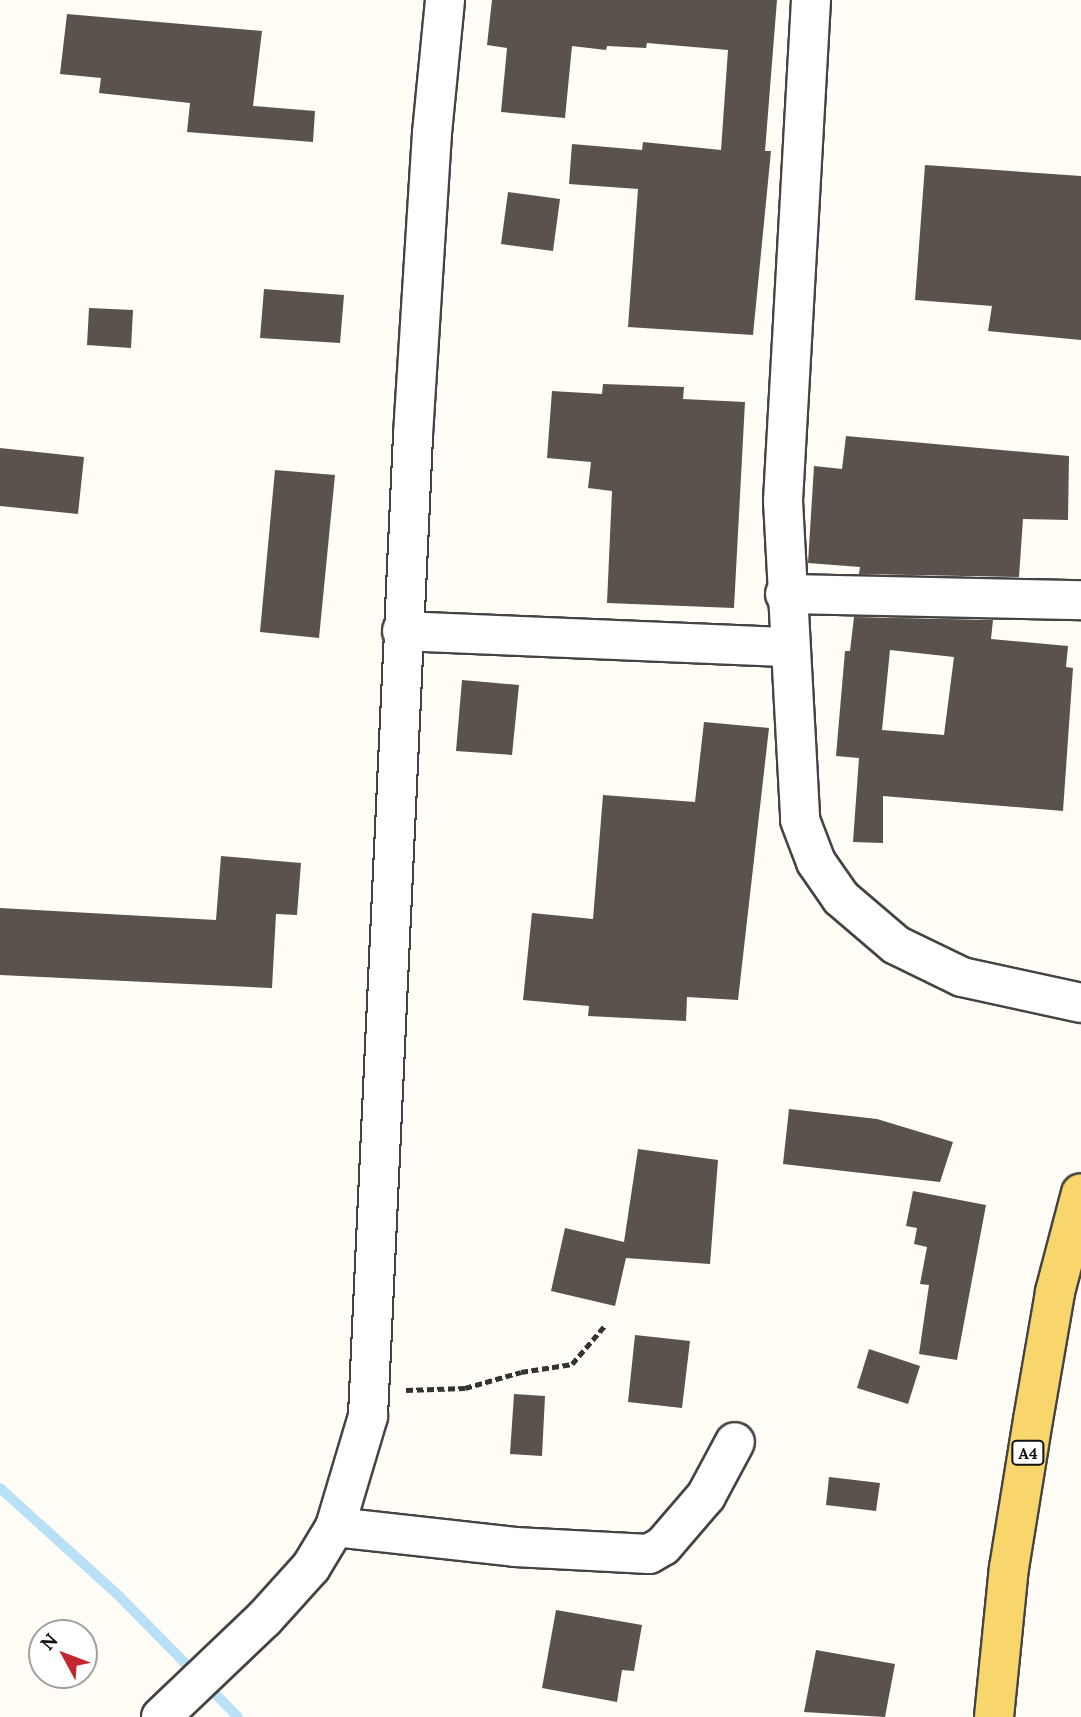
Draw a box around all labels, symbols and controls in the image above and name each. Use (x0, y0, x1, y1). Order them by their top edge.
road number: A4 (1010, 1441, 1046, 1466)
north arrow (28, 1619, 98, 1689)
text: N (35, 1628, 63, 1655)

